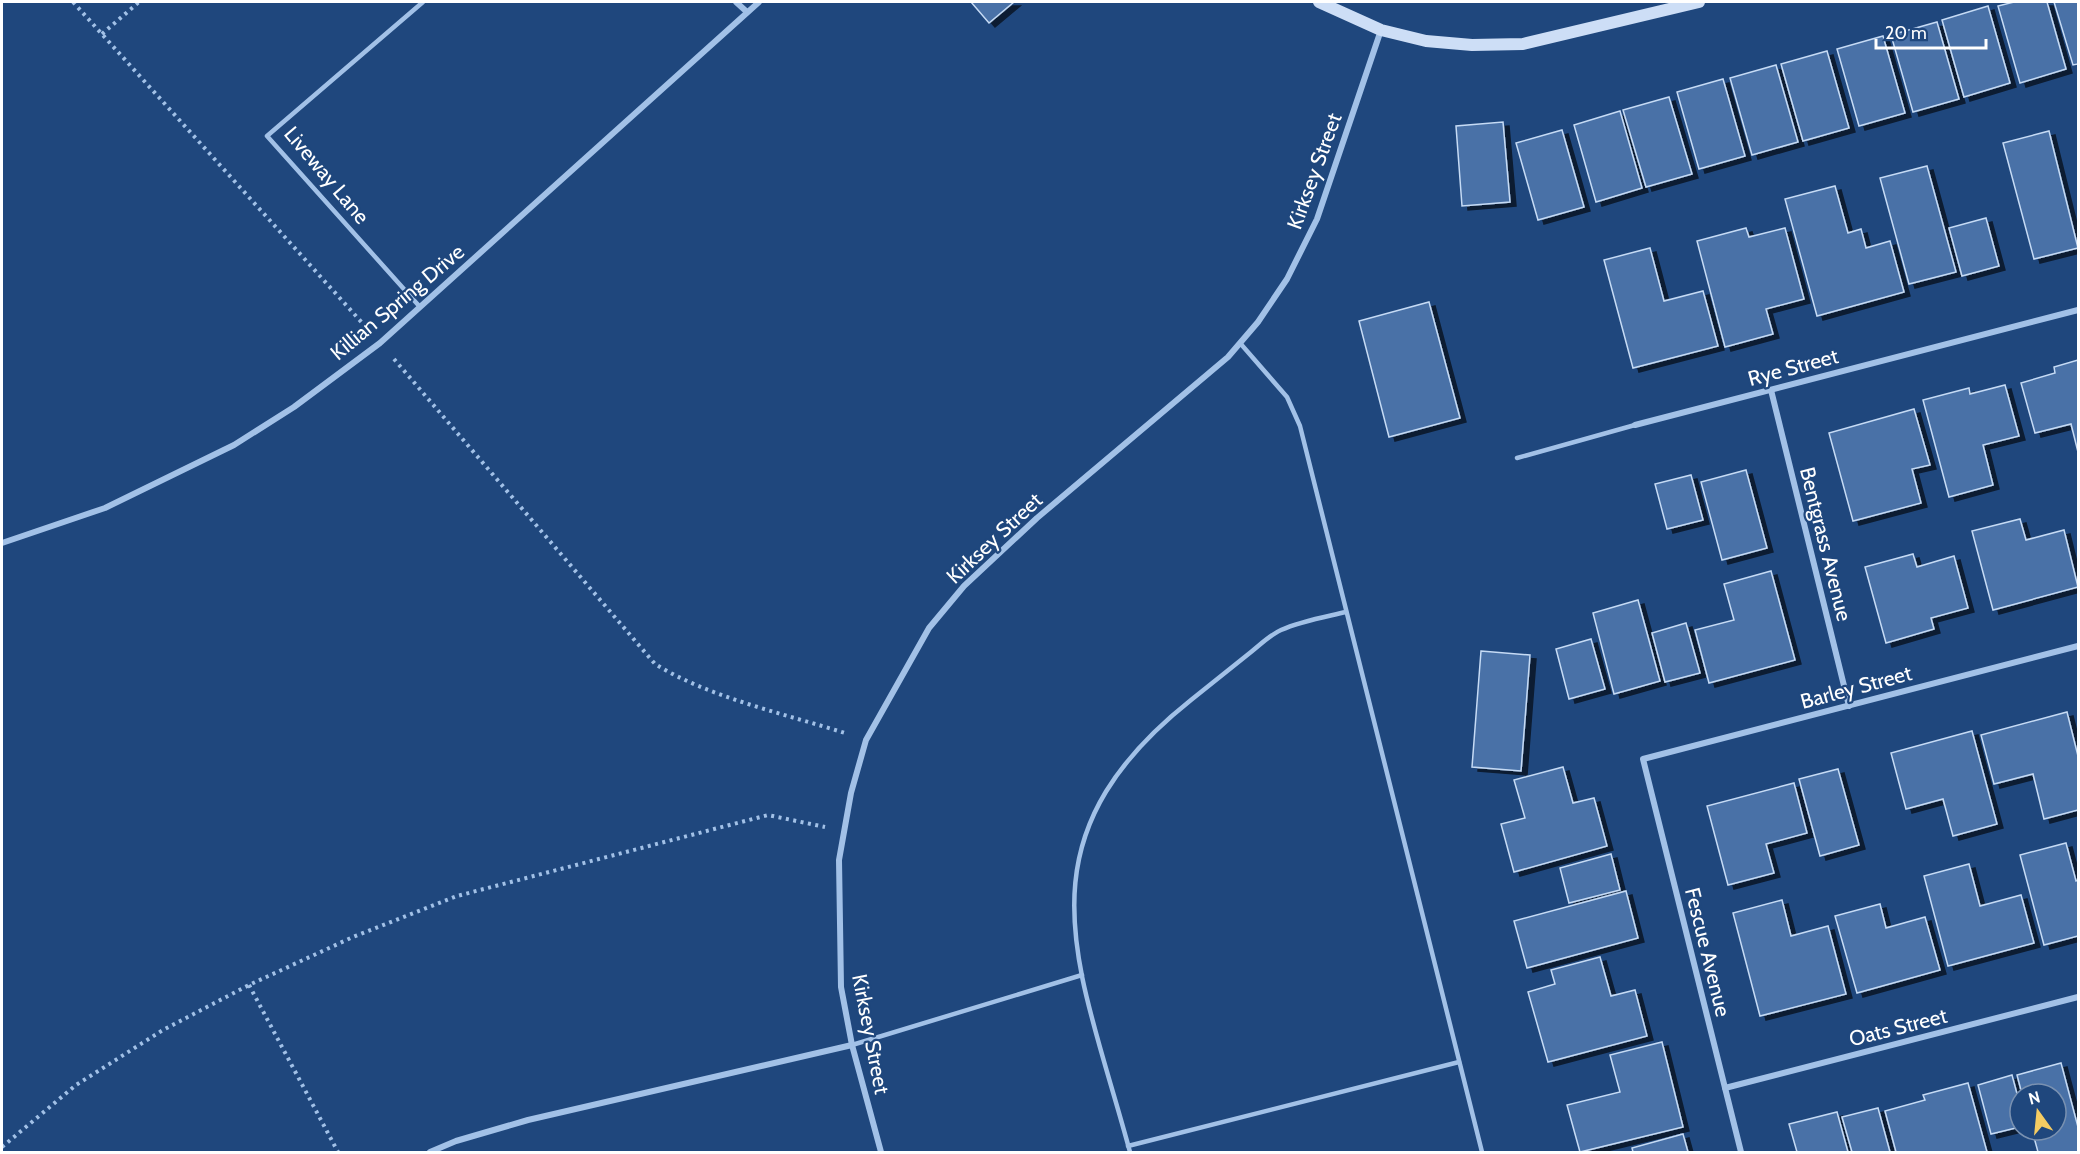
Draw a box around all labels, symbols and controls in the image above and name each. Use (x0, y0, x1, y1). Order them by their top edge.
scale bar (1876, 12, 1986, 50)
text: 20 m (1885, 22, 1927, 44)
street label: Kirksey Street (1281, 110, 1347, 232)
street label: Liveway Lane (279, 121, 375, 229)
street label: Killian Spring Drive (325, 239, 469, 365)
street label: Rye Street (1745, 343, 1841, 391)
street label: Bentgrass Avenue (1795, 464, 1857, 624)
street label: Kirksey Street (941, 487, 1047, 589)
street label: Barley Street (1798, 660, 1914, 714)
street label: Fescue Avenue (1680, 885, 1736, 1019)
street label: Kirksey Street (847, 972, 895, 1096)
street label: Oats Street (1846, 1003, 1950, 1051)
north arrow (2008, 1082, 2068, 1142)
text: N (2026, 1087, 2042, 1109)

